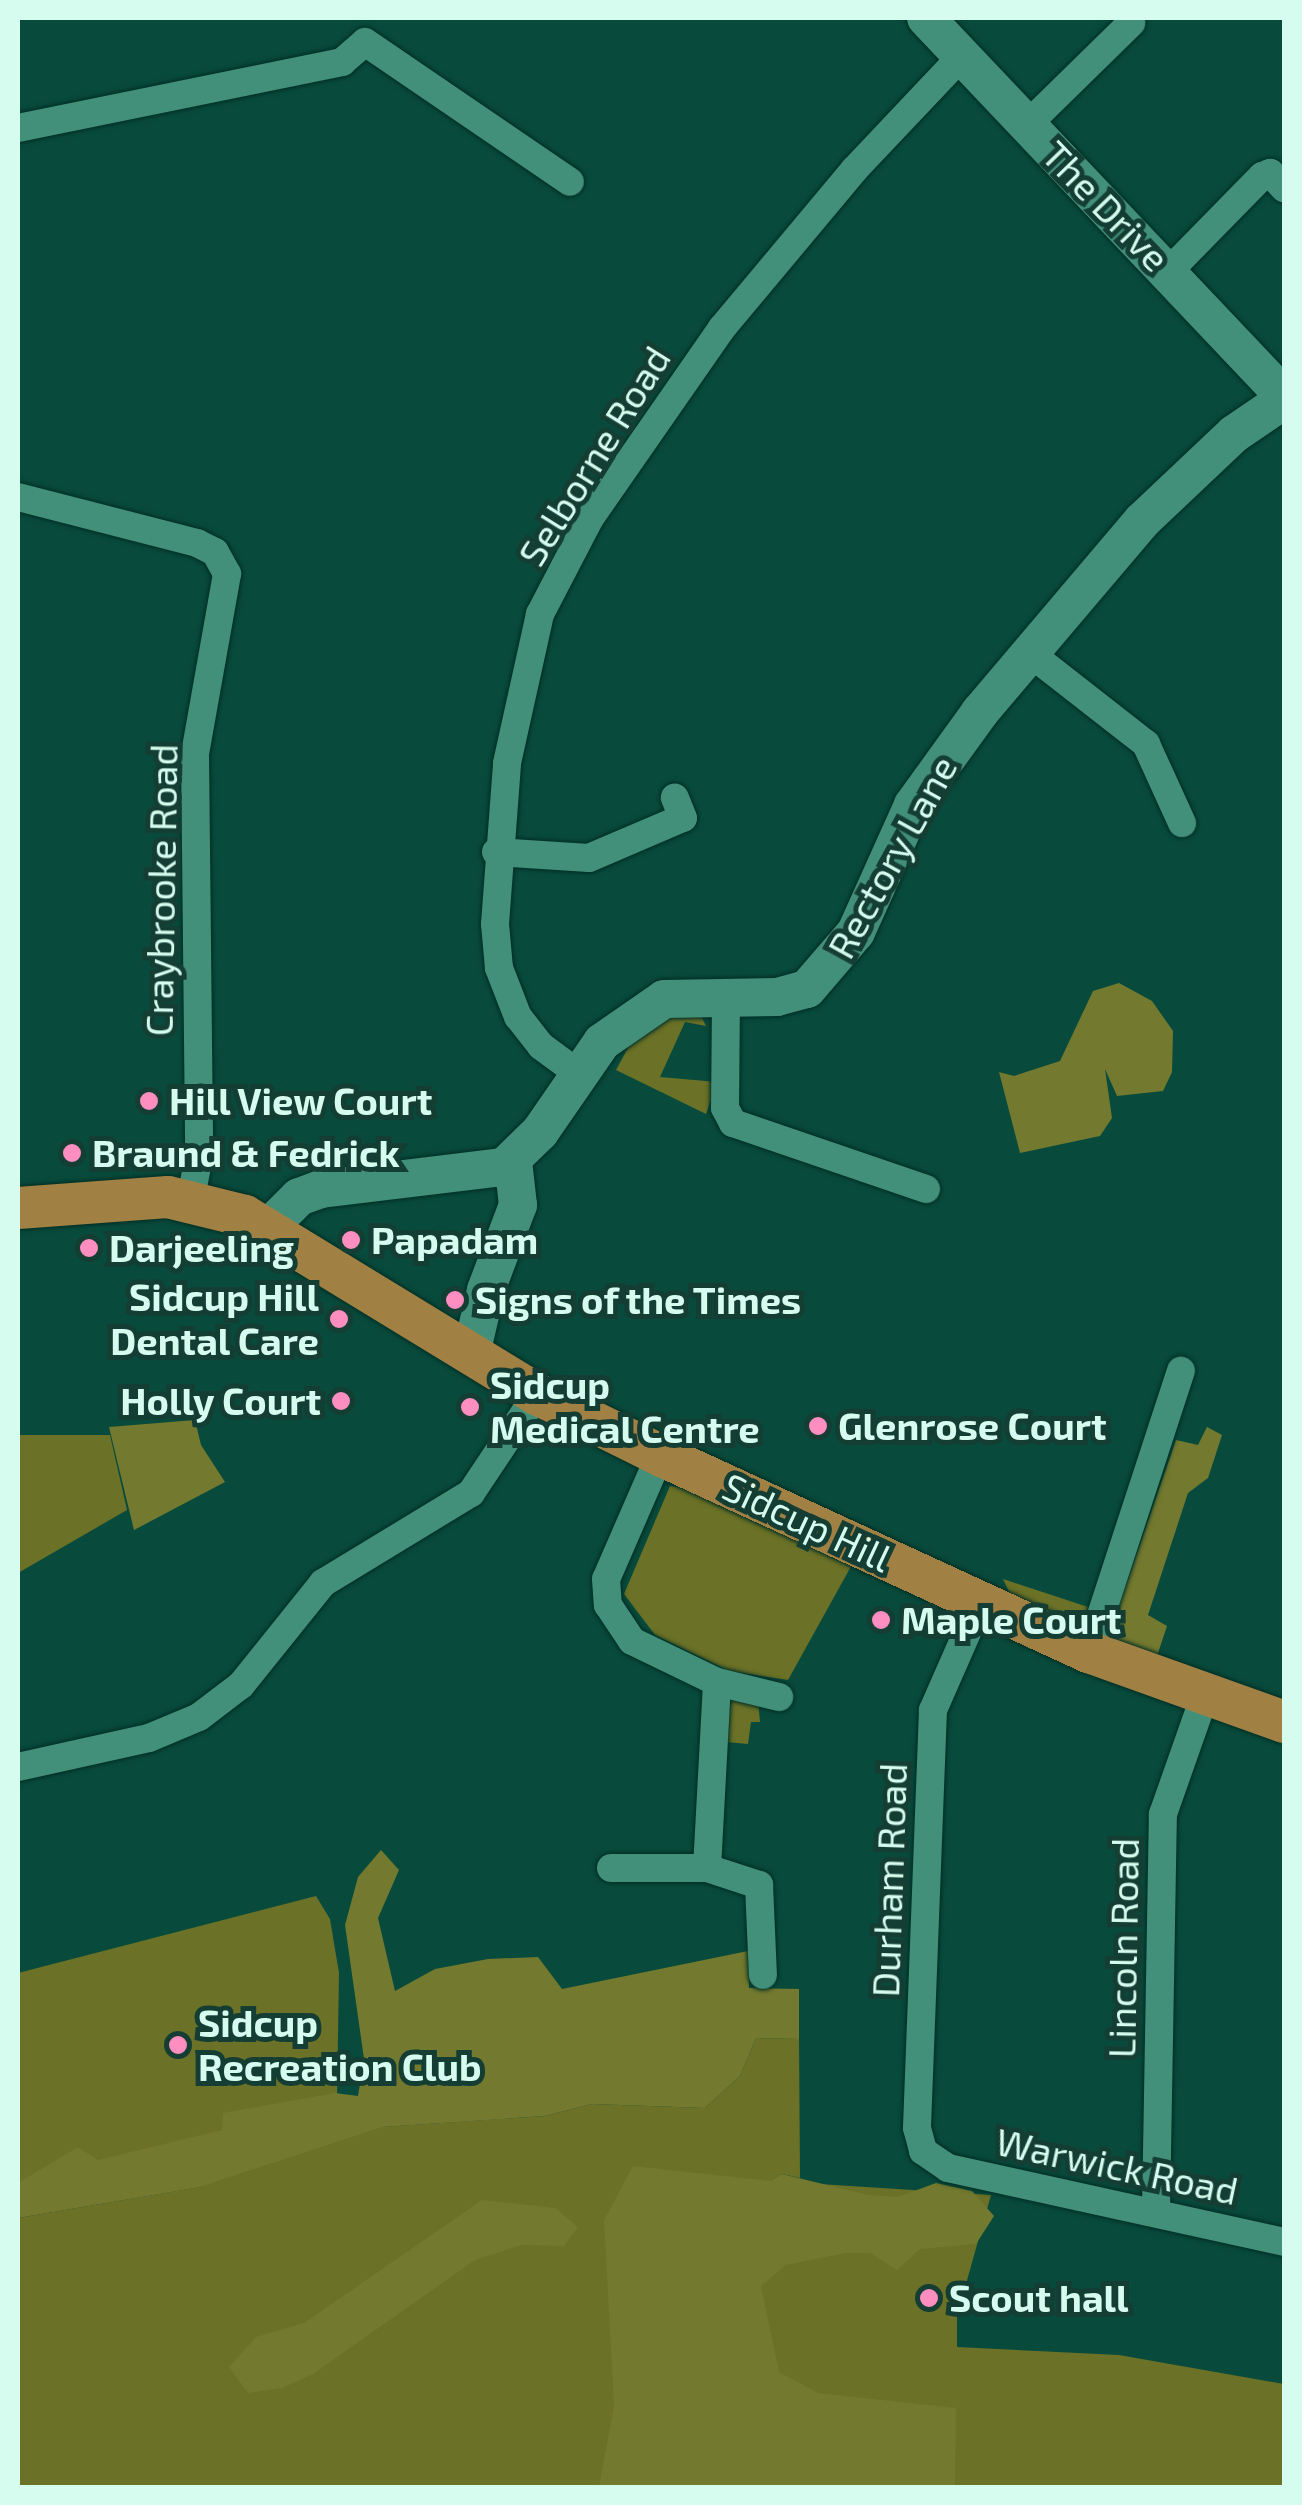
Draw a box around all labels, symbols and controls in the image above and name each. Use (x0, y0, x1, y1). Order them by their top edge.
street label: The Drive (1033, 131, 1179, 281)
street label: Selborne Road (508, 338, 680, 574)
street label: Craybrooke Road (136, 743, 186, 1037)
street label: Rectory Lane (818, 748, 966, 966)
place label: Hill View Court (169, 1078, 435, 1124)
marker: Hill View Court (138, 1090, 160, 1112)
place label: Braund & Fedrick (92, 1130, 400, 1176)
marker: Braund & Fedrick (61, 1142, 83, 1164)
place label: Papadam (371, 1217, 538, 1263)
place label: Darjeeling (109, 1225, 294, 1271)
marker: Papadam (340, 1229, 362, 1251)
marker: Darjeeling (78, 1237, 100, 1259)
place label: Sidcup Hill Dental Care (110, 1274, 319, 1364)
place label: Signs of the Times (475, 1277, 803, 1323)
marker: Signs of the Times (444, 1289, 466, 1311)
marker: Sidcup Hill Dental Care (328, 1308, 350, 1330)
place label: Sidcup Medical Centre (490, 1362, 761, 1452)
place label: Holly Court (120, 1378, 321, 1424)
marker: Holly Court (330, 1390, 352, 1412)
marker: Sidcup Medical Centre (459, 1396, 481, 1418)
place label: Glenrose Court (838, 1403, 1107, 1449)
marker: Glenrose Court (807, 1415, 829, 1437)
street label: Sidcup Hill (716, 1463, 898, 1581)
place label: Maple Court (901, 1597, 1121, 1643)
marker: Maple Court (870, 1609, 892, 1631)
street label: Durham Road (862, 1762, 916, 1998)
street label: Lincoln Road (1098, 1837, 1148, 2059)
place label: Sidcup Recreation Club (198, 2000, 482, 2090)
marker: Sidcup Recreation Club (167, 2034, 189, 2056)
street label: Warwick Road (992, 2118, 1242, 2214)
place label: Scout hall (949, 2275, 1129, 2321)
marker: Scout hall (918, 2287, 940, 2309)

